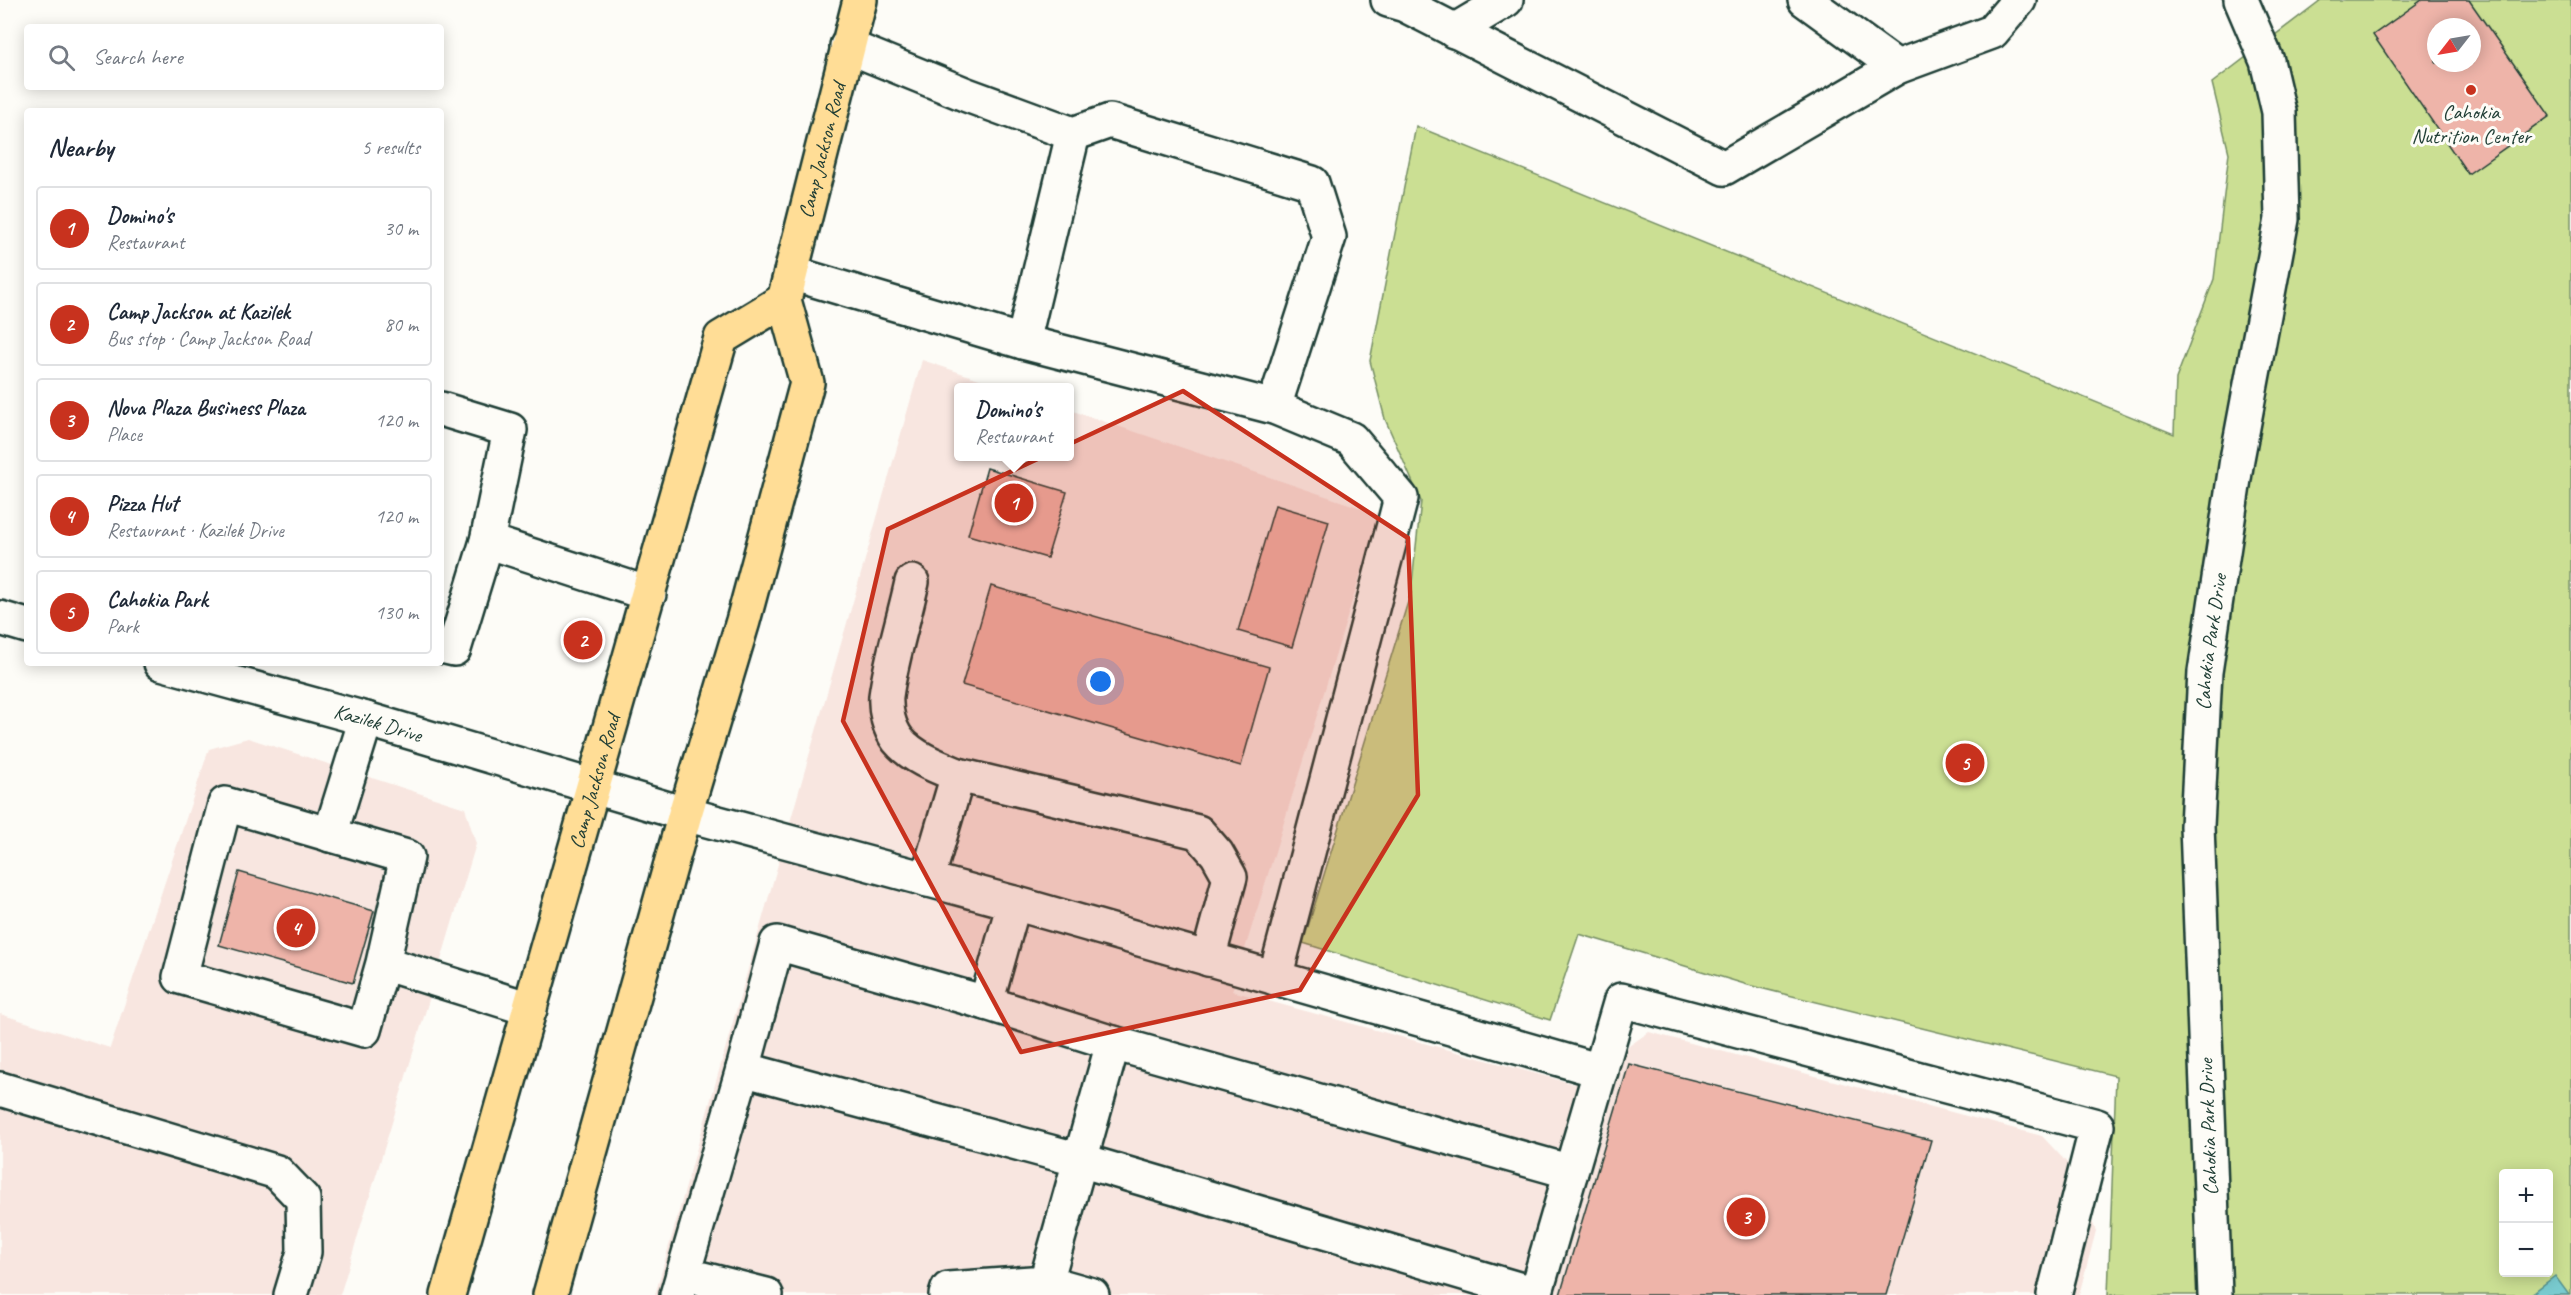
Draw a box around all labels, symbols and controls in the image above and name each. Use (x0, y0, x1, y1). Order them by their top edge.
north arrow (2427, 18, 2481, 72)
search box (24, 24, 444, 90)
icon: search (45, 41, 78, 74)
text: Search here (93, 43, 183, 71)
street label: Camp Jackson Road (792, 76, 852, 221)
marker: Cahokia Nutrition Center (2464, 83, 2478, 97)
place label: Cahokia Nutrition Center (2411, 99, 2533, 149)
text: Nearby (48, 131, 113, 164)
text: 5 results (361, 135, 420, 160)
text: Domino's (107, 202, 173, 230)
text: 1 (65, 216, 74, 241)
text: 30 m (384, 216, 418, 241)
text: Restaurant (107, 230, 184, 255)
text: Camp Jackson at Kazilek (107, 298, 290, 326)
text: 2 (65, 312, 74, 337)
text: 80 m (384, 312, 418, 337)
text: Bus stop · Camp Jackson Road (107, 326, 310, 351)
popup (954, 383, 1074, 461)
text: Nova Plaza Business Plaza (107, 394, 305, 422)
text: Domino's (975, 396, 1042, 424)
text: 3 (65, 408, 74, 433)
text: 120 m (375, 408, 418, 433)
text: Place (107, 422, 142, 447)
text: Restaurant (975, 424, 1053, 449)
pin: 1 (994, 480, 1034, 526)
text: Pizza Hut (107, 490, 178, 518)
text: 4 (65, 504, 74, 529)
text: 120 m (375, 504, 418, 529)
text: Restaurant · Kazilek Drive (107, 518, 284, 543)
street label: Cahokia Park Drive (2190, 570, 2233, 711)
text: Cahokia Park (107, 586, 208, 614)
text: 5 (65, 600, 74, 625)
text: 130 m (375, 600, 418, 625)
text: Park (107, 614, 139, 639)
pin: 2 (564, 618, 602, 662)
your location (1086, 667, 1115, 696)
street label: Kazilek Drive (331, 698, 426, 748)
street label: Camp Jackson Road (563, 708, 627, 852)
pin: 5 (1946, 740, 1984, 786)
pin: 4 (276, 906, 316, 950)
street label: Cahokia Park Drive (2193, 1056, 2223, 1196)
map controls (2499, 1169, 2553, 1277)
button: + (2499, 1169, 2553, 1223)
pin: 3 (1726, 1194, 1766, 1240)
button: − (2499, 1223, 2553, 1277)

